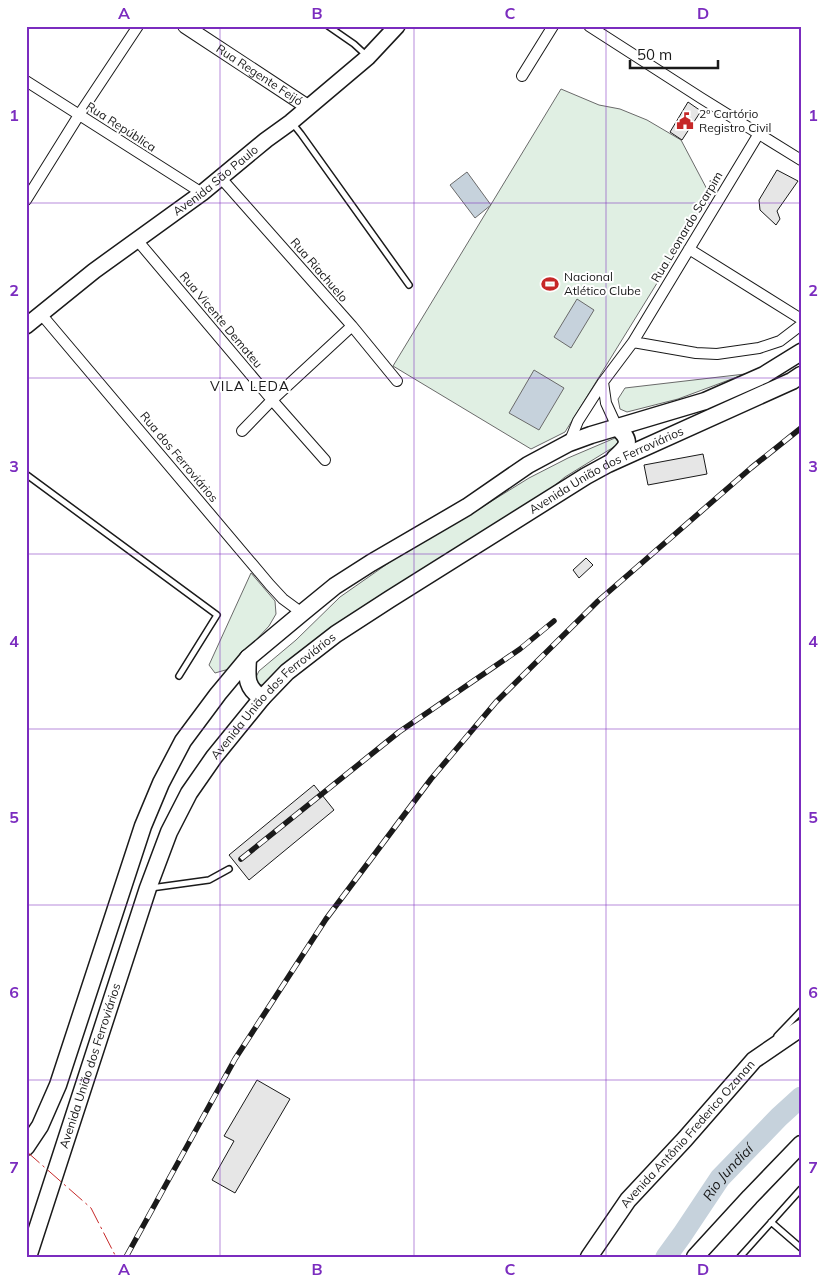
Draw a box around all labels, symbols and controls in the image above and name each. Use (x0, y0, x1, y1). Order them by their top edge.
text: A (118, 3, 130, 23)
text: B (311, 3, 323, 23)
text: C (505, 3, 516, 23)
text: D (697, 3, 709, 23)
scale bar (630, 38, 717, 70)
street label: Rua Regente Feijó (213, 41, 306, 109)
text: 50 m (637, 45, 672, 64)
street label: Rua República (83, 98, 159, 155)
text: 1 (9, 105, 19, 125)
text: 1 (808, 105, 818, 125)
place label: 2º Cartório Registro Civil (699, 106, 771, 135)
public building icon: 2º Cartório Registro Civil (675, 111, 695, 131)
street label: Avenida São Paulo (170, 142, 261, 219)
street label: Rua Leonardo Scarpim (648, 169, 726, 285)
street label: Rua Riachuelo (287, 235, 351, 305)
street label: Rua Vicente Demateu (177, 269, 266, 371)
place label: Nacional Atlético Clube (564, 269, 641, 298)
sports icon: Nacional Atlético Clube (540, 274, 560, 294)
text: 2 (9, 280, 19, 300)
text: 2 (808, 280, 818, 300)
district label: VILA LEDA (210, 377, 290, 395)
street label: Rua dos Ferroviários (137, 408, 222, 505)
street label: Avenida União dos Ferroviários (526, 423, 686, 517)
text: 3 (9, 456, 19, 476)
text: 3 (808, 456, 818, 476)
street label: Avenida União dos Ferroviários (207, 629, 339, 762)
text: 4 (9, 631, 19, 651)
text: 4 (808, 631, 818, 651)
text: 5 (9, 807, 19, 827)
text: 5 (808, 807, 818, 827)
street label: Avenida União dos Ferroviários (56, 981, 124, 1150)
text: 6 (9, 982, 19, 1002)
text: 6 (808, 982, 818, 1002)
street label: Avenida Antônio Frederico Ozanan (617, 1057, 758, 1210)
water label: Rio Jundiaí (698, 1138, 759, 1204)
text: 7 (9, 1157, 19, 1177)
text: 7 (808, 1157, 818, 1177)
text: A (118, 1259, 130, 1279)
text: B (311, 1259, 323, 1279)
text: C (505, 1259, 516, 1279)
text: D (697, 1259, 709, 1279)

